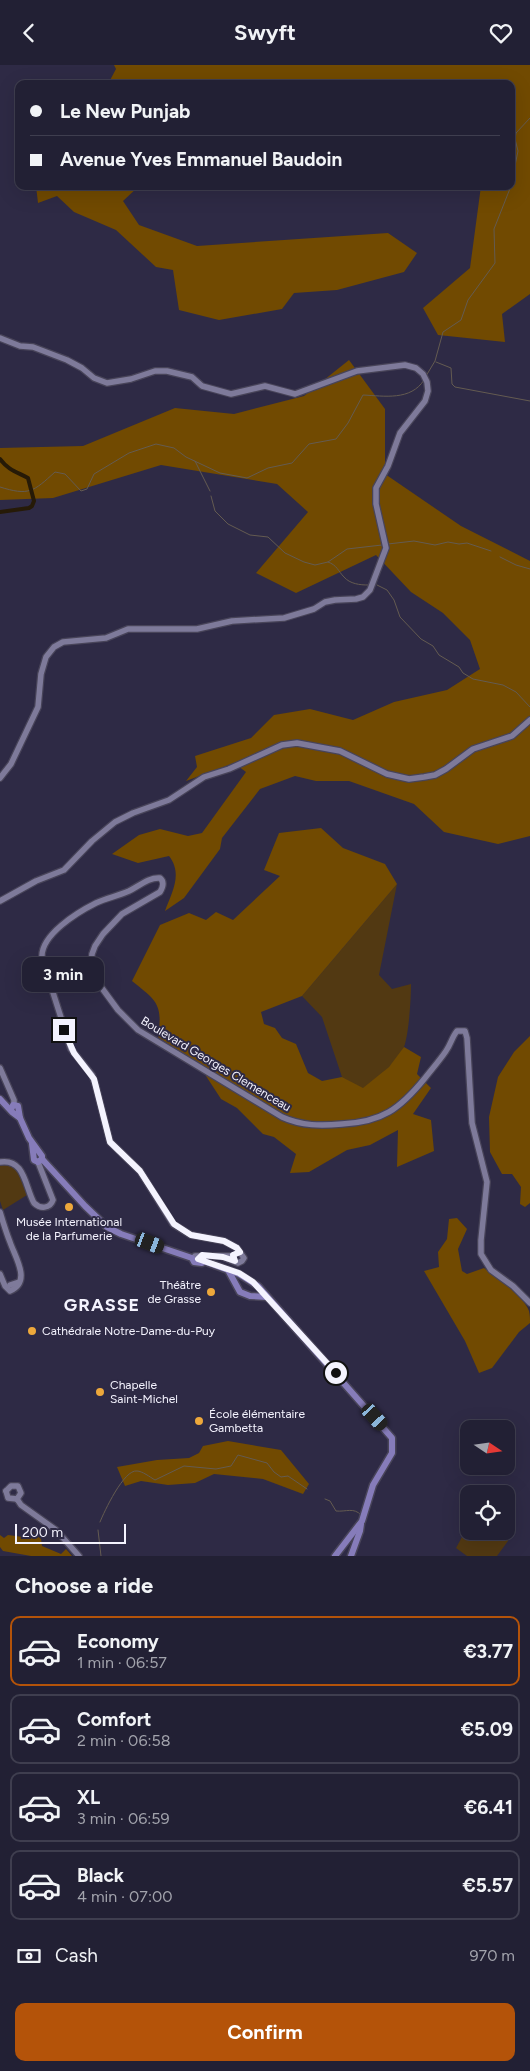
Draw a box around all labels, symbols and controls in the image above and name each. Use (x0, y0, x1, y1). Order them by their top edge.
icon: back (15, 19, 43, 47)
text: Swyft (234, 19, 296, 46)
icon: heart (487, 19, 515, 47)
text: Le New Punjab (60, 100, 190, 123)
text: Avenue Yves Emmanuel Baudoin (60, 148, 342, 171)
callout: 3 min (23, 957, 105, 993)
text: 3 min (43, 965, 83, 984)
street label: Boulevard Georges Clemenceau (139, 1014, 293, 1114)
route end (53, 1019, 75, 1041)
marker: Musée International de la Parfumerie (63, 1201, 75, 1213)
place label: Musée International de la Parfumerie (16, 1215, 122, 1243)
car (133, 1231, 166, 1255)
place label: Théâtre de Grasse (147, 1278, 201, 1306)
marker: Théâtre de Grasse (205, 1286, 217, 1298)
district label: GRASSE (64, 1294, 140, 1316)
place label: Cathédrale Notre-Dame-du-Puy (42, 1324, 216, 1338)
marker: Cathédrale Notre-Dame-du-Puy (26, 1325, 38, 1337)
route start (325, 1362, 347, 1384)
place label: Chapelle Saint-Michel (110, 1378, 178, 1406)
marker: Chapelle Saint-Michel (94, 1386, 106, 1398)
car (359, 1401, 390, 1433)
place label: École élémentaire Gambetta (209, 1407, 305, 1435)
marker: École élémentaire Gambetta (193, 1415, 205, 1427)
north arrow (460, 1420, 515, 1475)
map controls (460, 1420, 515, 1540)
button: locate (460, 1485, 515, 1540)
scale bar (15, 1521, 126, 1544)
text: 200 m (22, 1524, 63, 1541)
text: Choose a ride (15, 1572, 153, 1599)
icon: car (17, 1629, 62, 1674)
text: Economy (77, 1630, 159, 1653)
text: €3.77 (463, 1640, 513, 1663)
text: 1 min · 06:57 (77, 1653, 167, 1672)
icon: car (17, 1707, 62, 1752)
text: Comfort (77, 1708, 152, 1731)
text: €5.09 (461, 1718, 513, 1741)
text: 2 min · 06:58 (77, 1731, 171, 1750)
icon: car (17, 1785, 62, 1830)
text: XL (77, 1786, 100, 1809)
text: €6.41 (464, 1796, 513, 1819)
text: 3 min · 06:59 (77, 1809, 170, 1828)
icon: car (17, 1863, 62, 1908)
text: Black (77, 1864, 124, 1887)
text: €5.57 (462, 1874, 513, 1897)
text: 4 min · 07:00 (77, 1887, 173, 1906)
icon: cash (15, 1942, 43, 1970)
text: Cash (55, 1944, 98, 1967)
text: 970 m (470, 1946, 515, 1965)
button: Confirm (15, 2003, 515, 2061)

